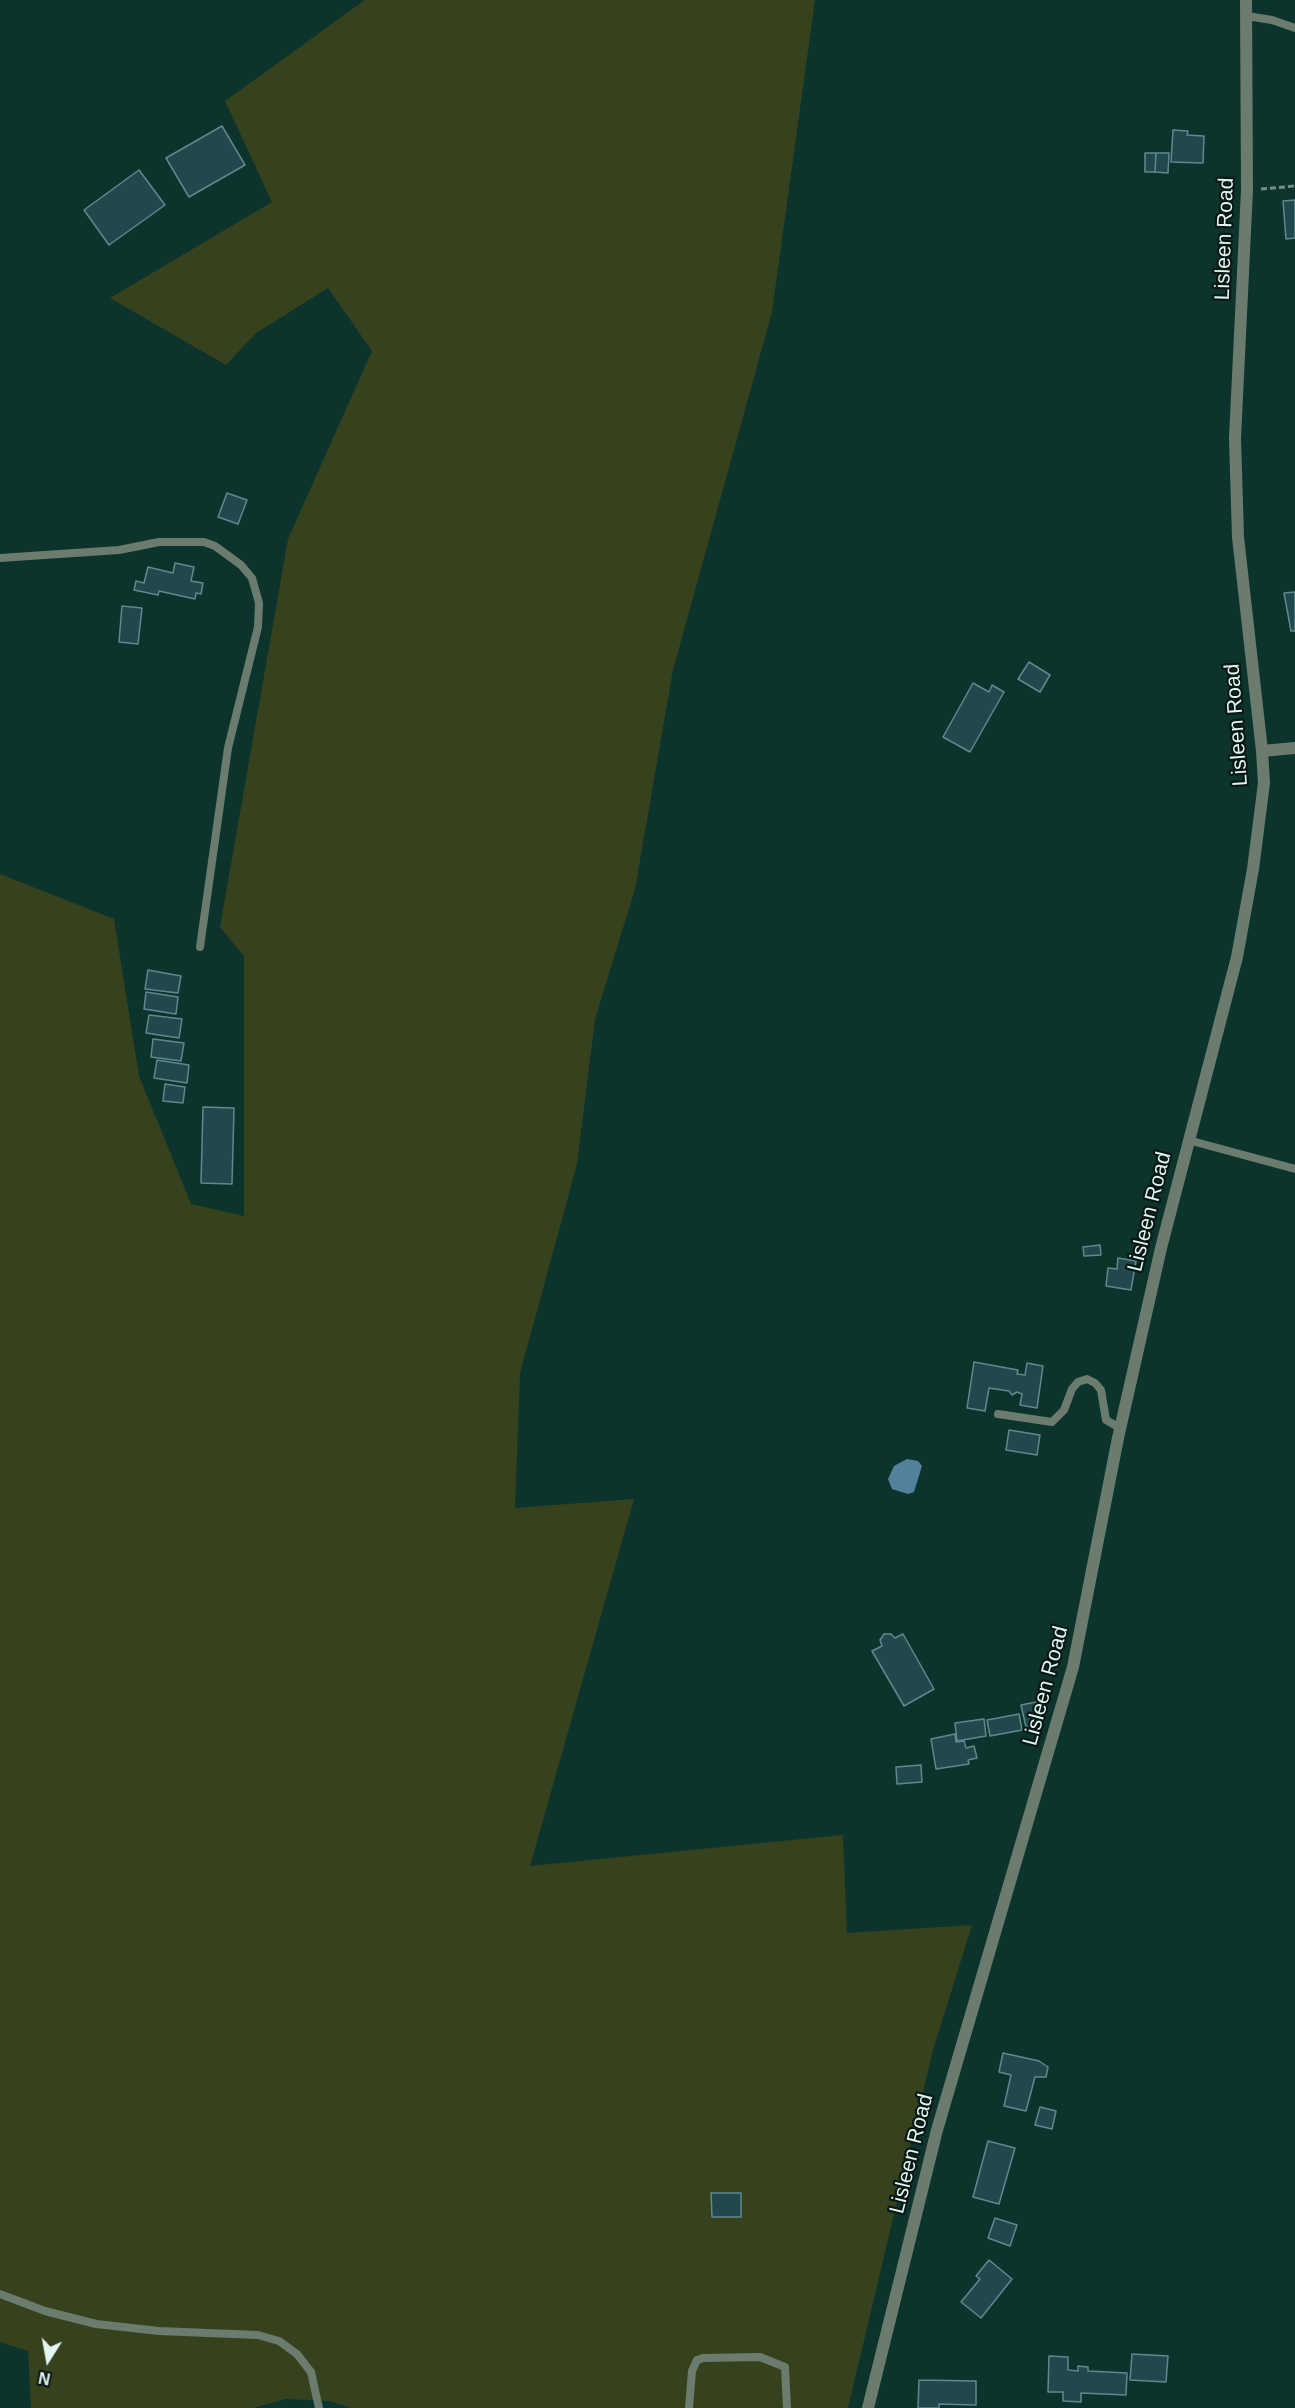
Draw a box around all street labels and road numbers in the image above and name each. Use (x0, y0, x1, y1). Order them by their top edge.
street label: Lisleen Road (1210, 177, 1240, 301)
street label: Lisleen Road (1220, 663, 1254, 787)
street label: Lisleen Road (1123, 1149, 1177, 1275)
street label: Lisleen Road (1018, 1624, 1074, 1748)
street label: Lisleen Road (885, 2091, 939, 2217)

